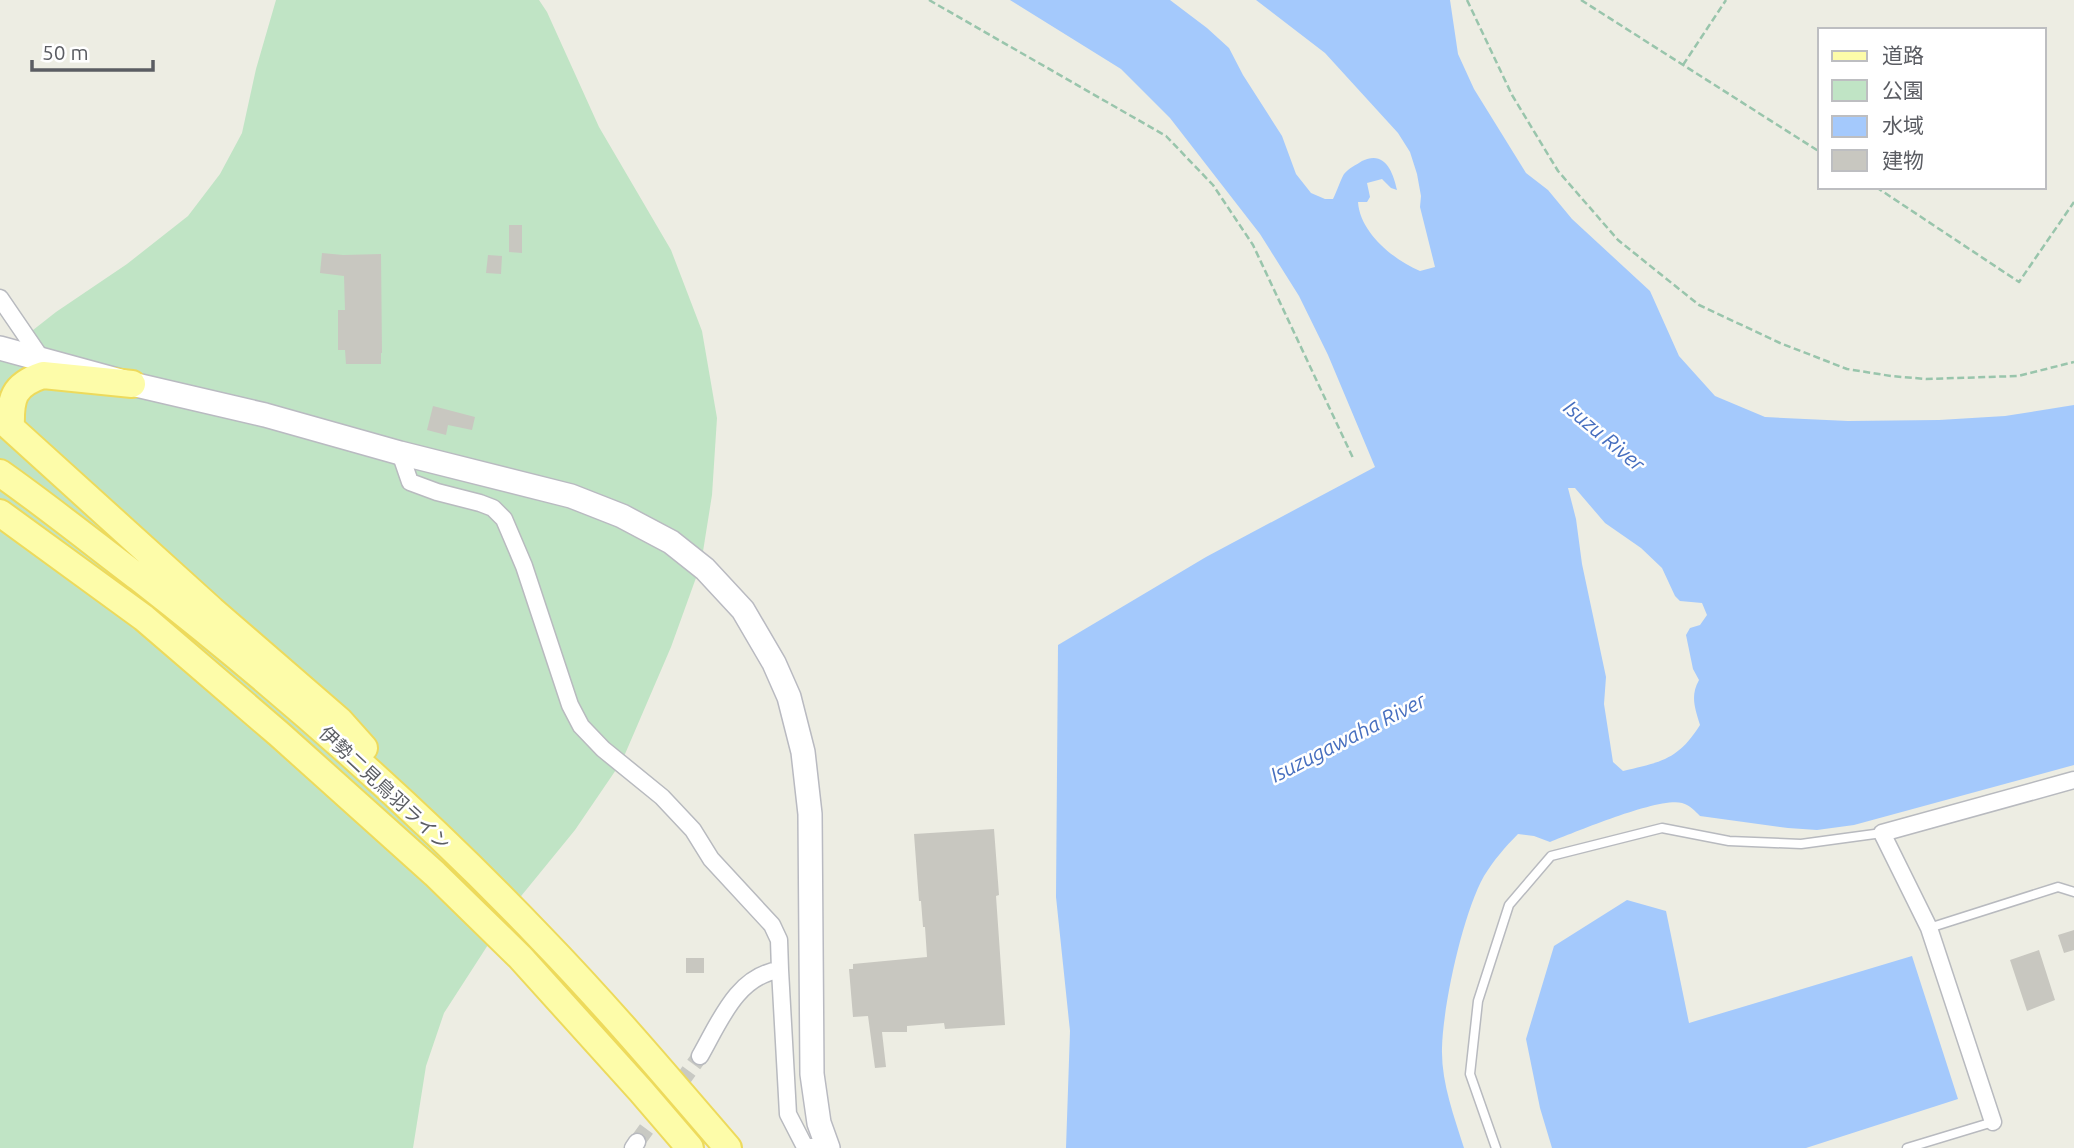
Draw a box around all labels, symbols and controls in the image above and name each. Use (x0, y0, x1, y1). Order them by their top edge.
scale bar (32, 28, 152, 72)
legend (1818, 28, 2046, 189)
text: 50 m (42, 40, 89, 64)
text: 道路 (1882, 43, 1924, 67)
text: 公園 (1882, 78, 1924, 102)
text: 水域 (1882, 113, 1924, 137)
text: 建物 (1882, 148, 1924, 172)
water label: Isuzu River (1560, 395, 1651, 476)
water label: Isuzugawaha River (1266, 687, 1430, 787)
street label: 伊勢二見鳥羽ライン (315, 722, 455, 854)

